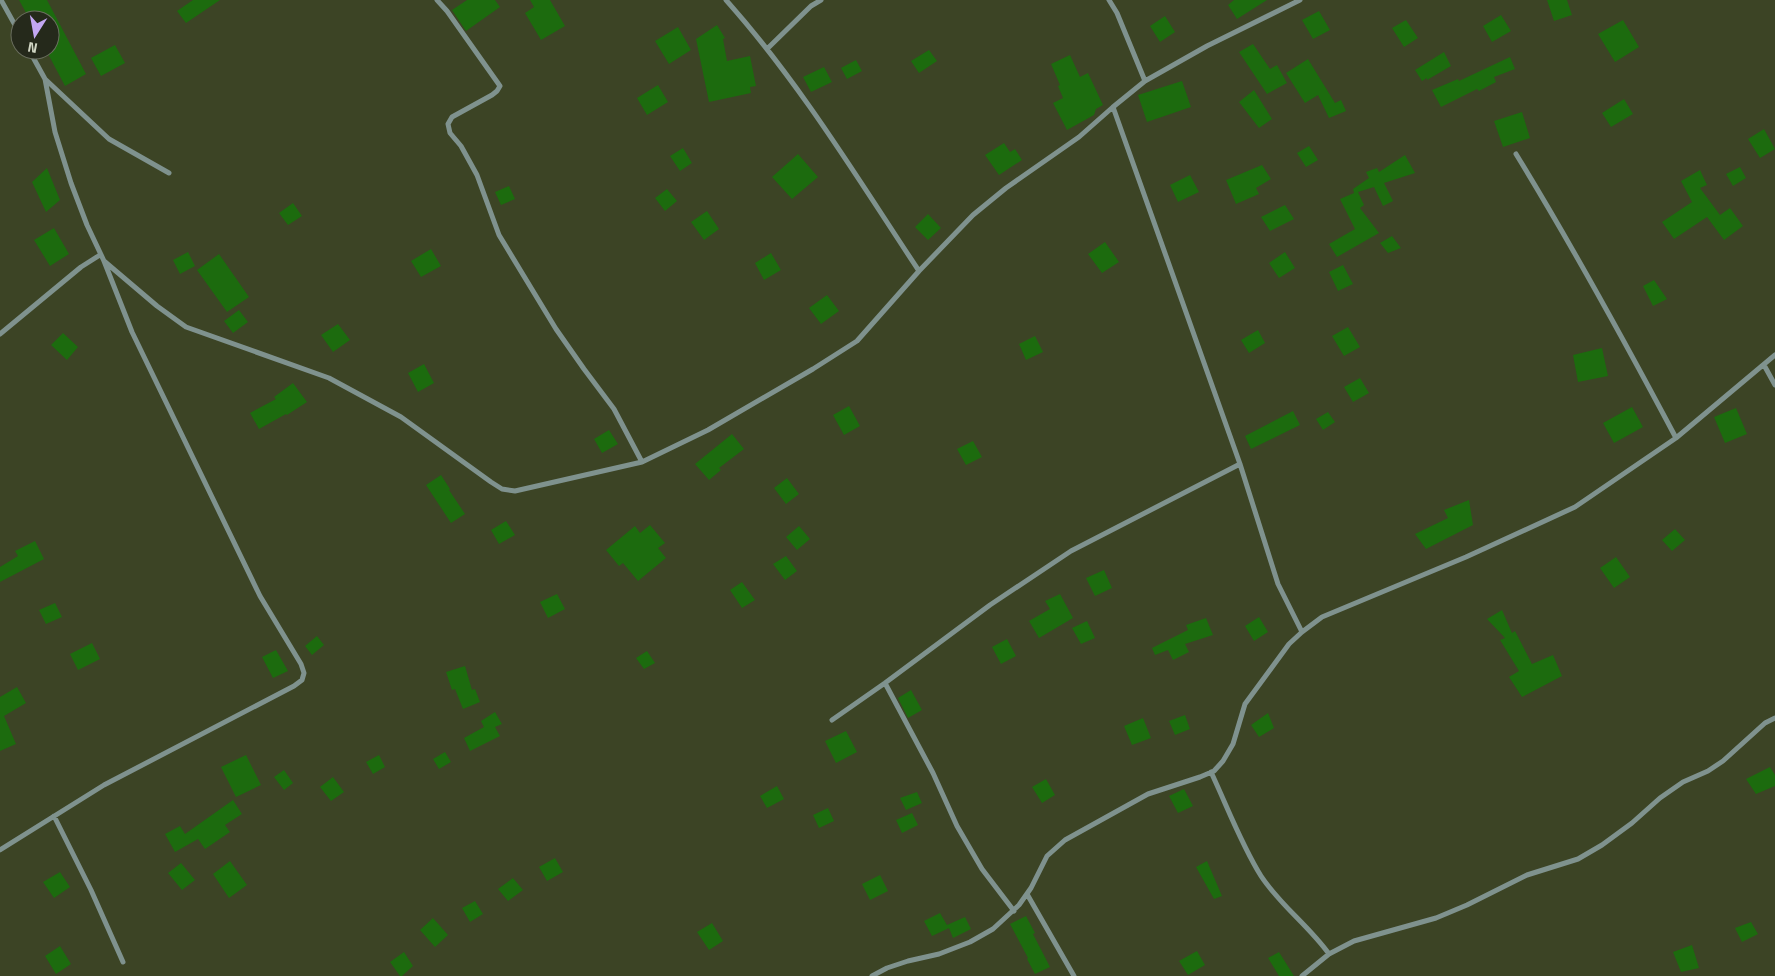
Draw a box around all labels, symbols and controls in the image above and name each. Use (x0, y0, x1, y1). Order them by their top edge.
north arrow (10, 10, 60, 60)
text: N (26, 37, 39, 59)

